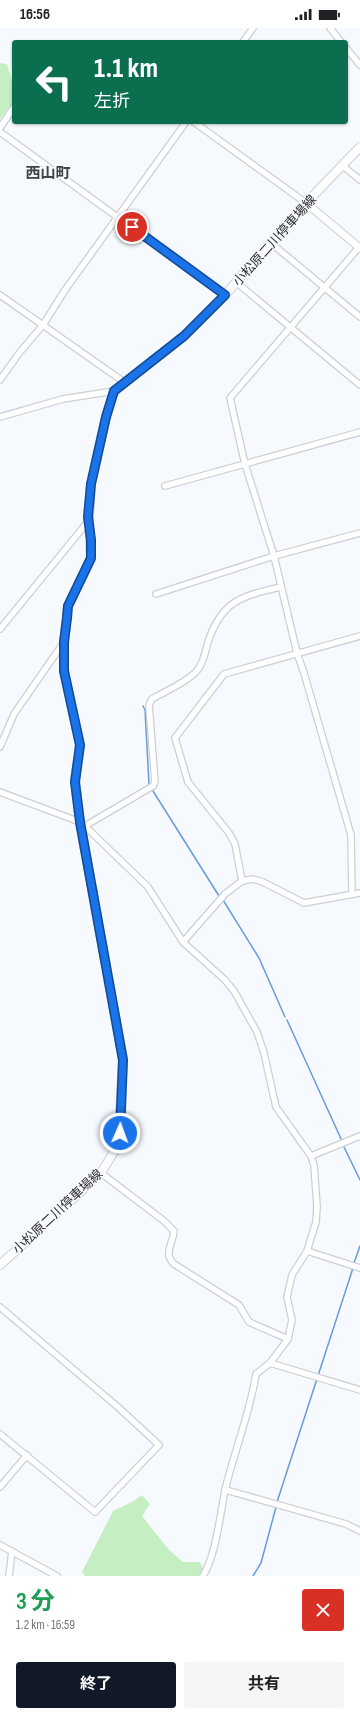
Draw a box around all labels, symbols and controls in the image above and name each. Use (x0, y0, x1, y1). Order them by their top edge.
text: 16:56 (20, 5, 50, 24)
text: 1.1 km (94, 52, 158, 85)
icon: left (28, 56, 80, 108)
text: 左折 (94, 91, 130, 112)
district label: 西山町 (25, 164, 71, 183)
street label: 小松原二川停車場線 (230, 192, 320, 290)
pin (115, 210, 149, 244)
icon: arrive (121, 216, 143, 238)
position arrow (99, 1112, 141, 1154)
street label: 小松原二川停車場線 (9, 1166, 106, 1257)
text: 3 分 (16, 1587, 55, 1616)
button: close (302, 1589, 344, 1631)
text: 1.2 km · 16:59 (16, 1617, 75, 1633)
button: 終了 (16, 1662, 176, 1708)
button: 共有 (184, 1662, 344, 1708)

